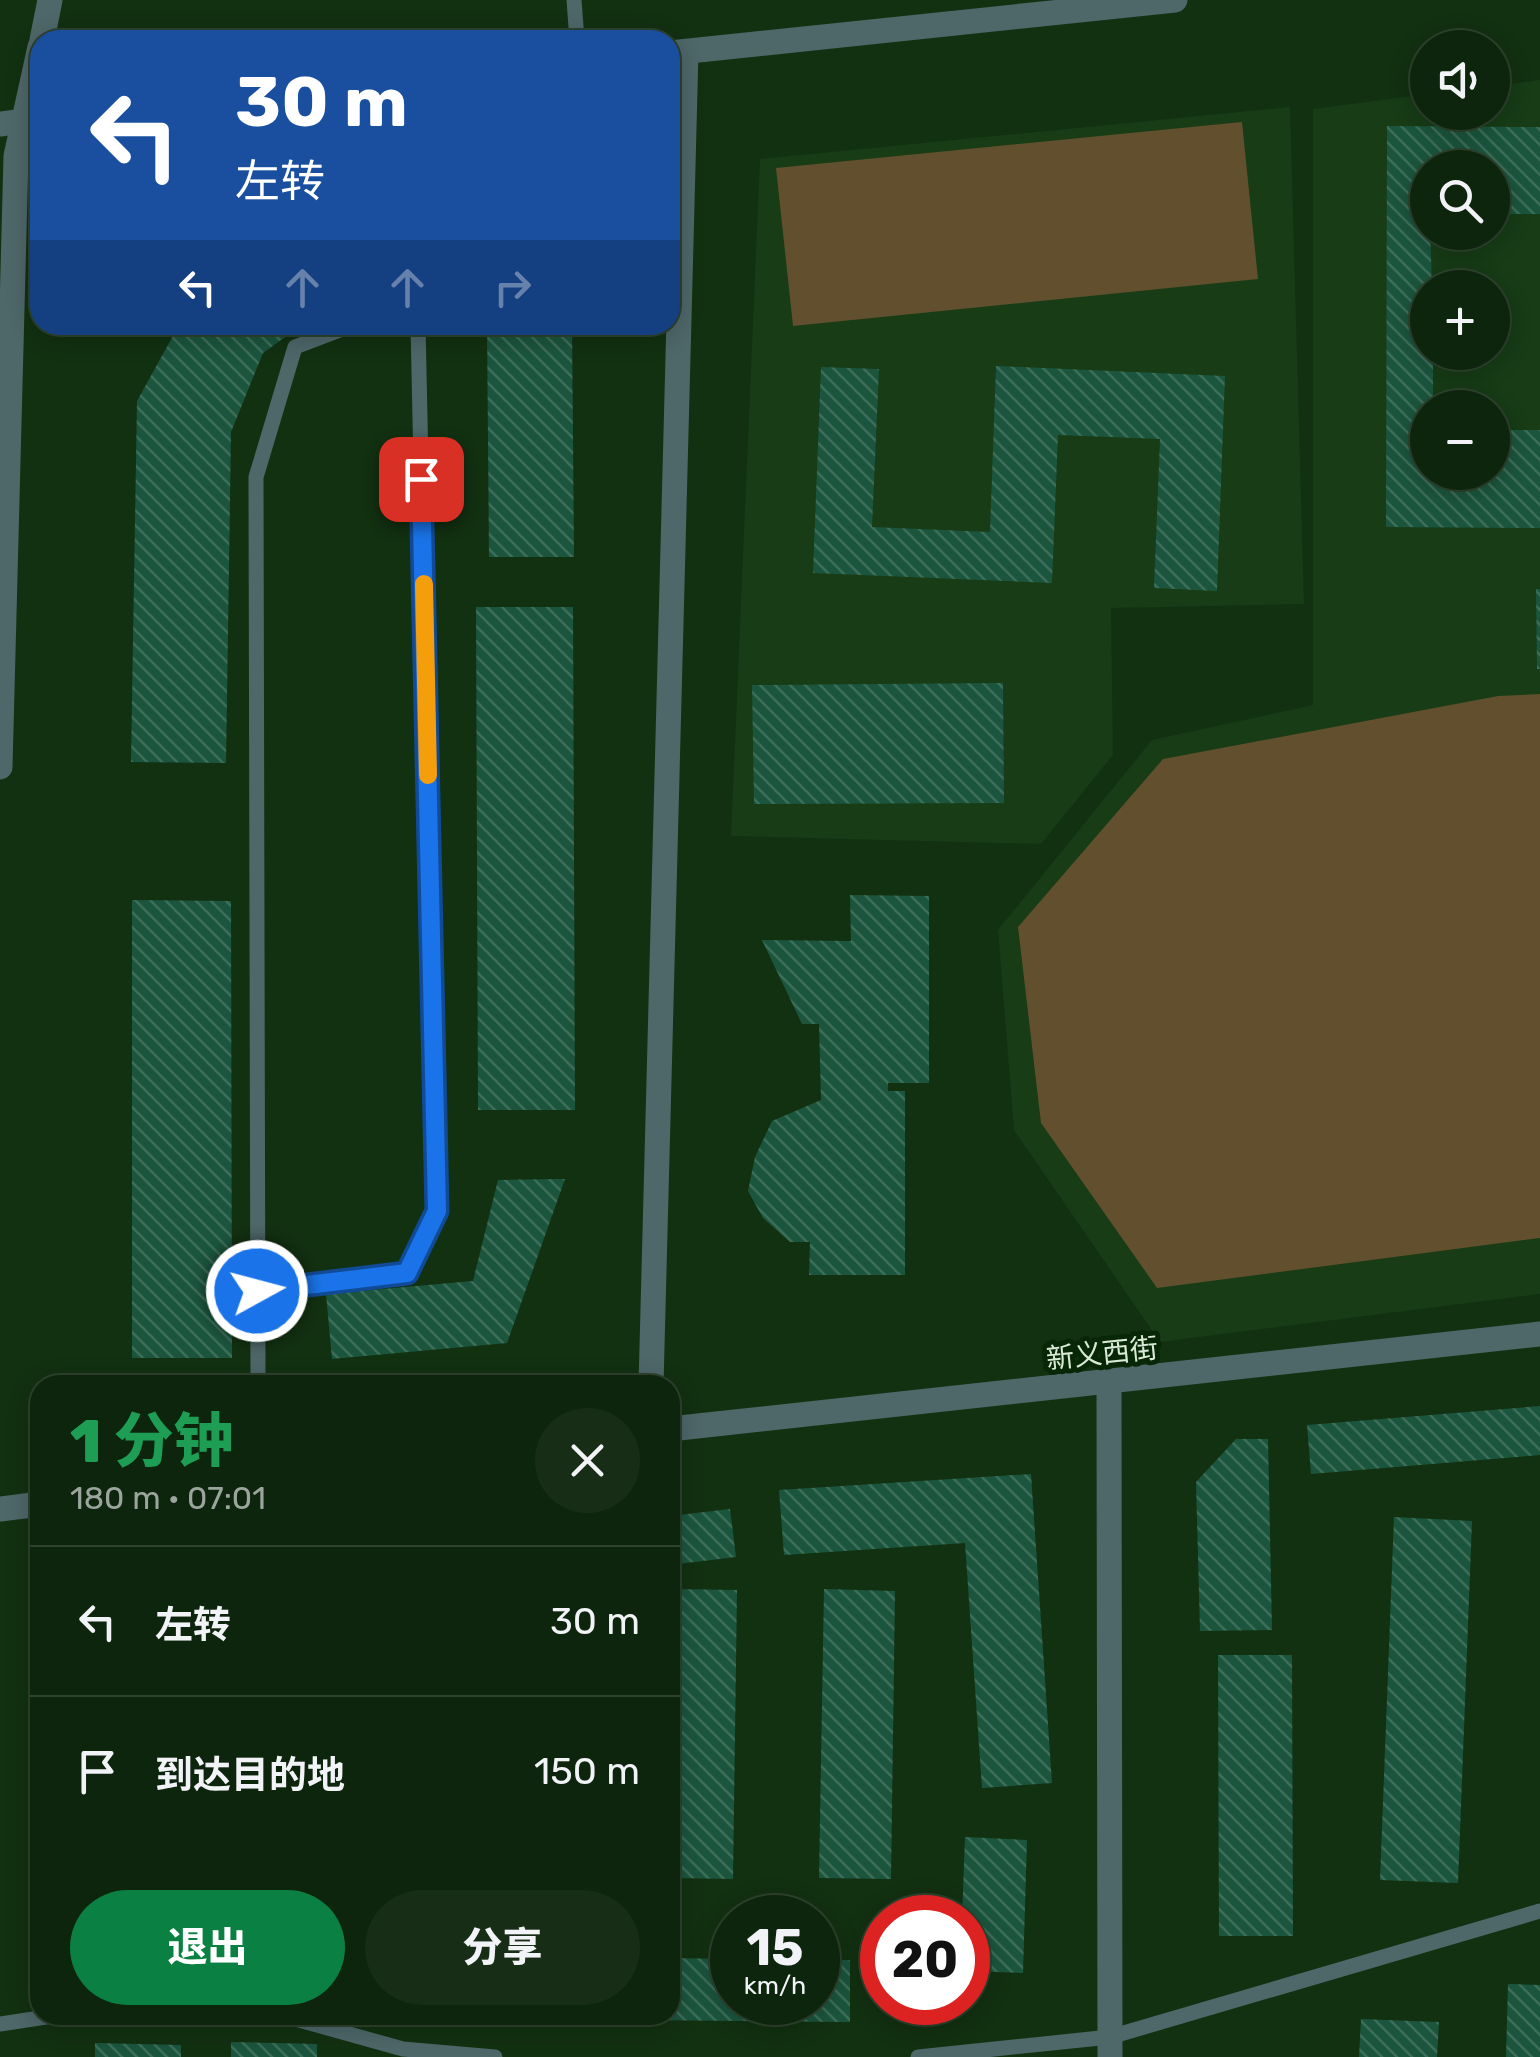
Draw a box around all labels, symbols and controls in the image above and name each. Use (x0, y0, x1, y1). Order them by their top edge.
map controls (1410, 30, 1510, 490)
button: sound (1410, 30, 1510, 130)
text: 30 m (235, 61, 408, 144)
icon: left (70, 70, 200, 200)
button: search (1410, 150, 1510, 250)
text: 左转 (235, 155, 325, 208)
icon: left (170, 260, 225, 315)
icon: ahead (275, 260, 330, 315)
icon: ahead (380, 260, 435, 315)
icon: right (485, 260, 540, 315)
button: + (1410, 270, 1510, 370)
button: − (1410, 390, 1510, 490)
pin (379, 437, 464, 522)
icon: arrive (394, 452, 449, 507)
position arrow (205, 1239, 309, 1343)
street label: 新义西街 (1045, 1331, 1159, 1376)
text: 1 分钟 (70, 1406, 234, 1477)
button: close (535, 1408, 640, 1513)
text: 180 m · 07:01 (70, 1479, 266, 1517)
icon: left (70, 1594, 125, 1649)
text: 30 m (550, 1598, 640, 1644)
text: 左转 (155, 1602, 231, 1648)
icon: arrive (70, 1744, 125, 1799)
text: 150 m (534, 1748, 640, 1794)
text: 到达目的地 (155, 1752, 345, 1798)
button: 退出 (70, 1890, 345, 2005)
button: 分享 (365, 1890, 640, 2005)
speed limit sign: 20 (860, 1895, 990, 2025)
text: 15 (746, 1918, 804, 1978)
text: km/h (744, 1971, 806, 2000)

